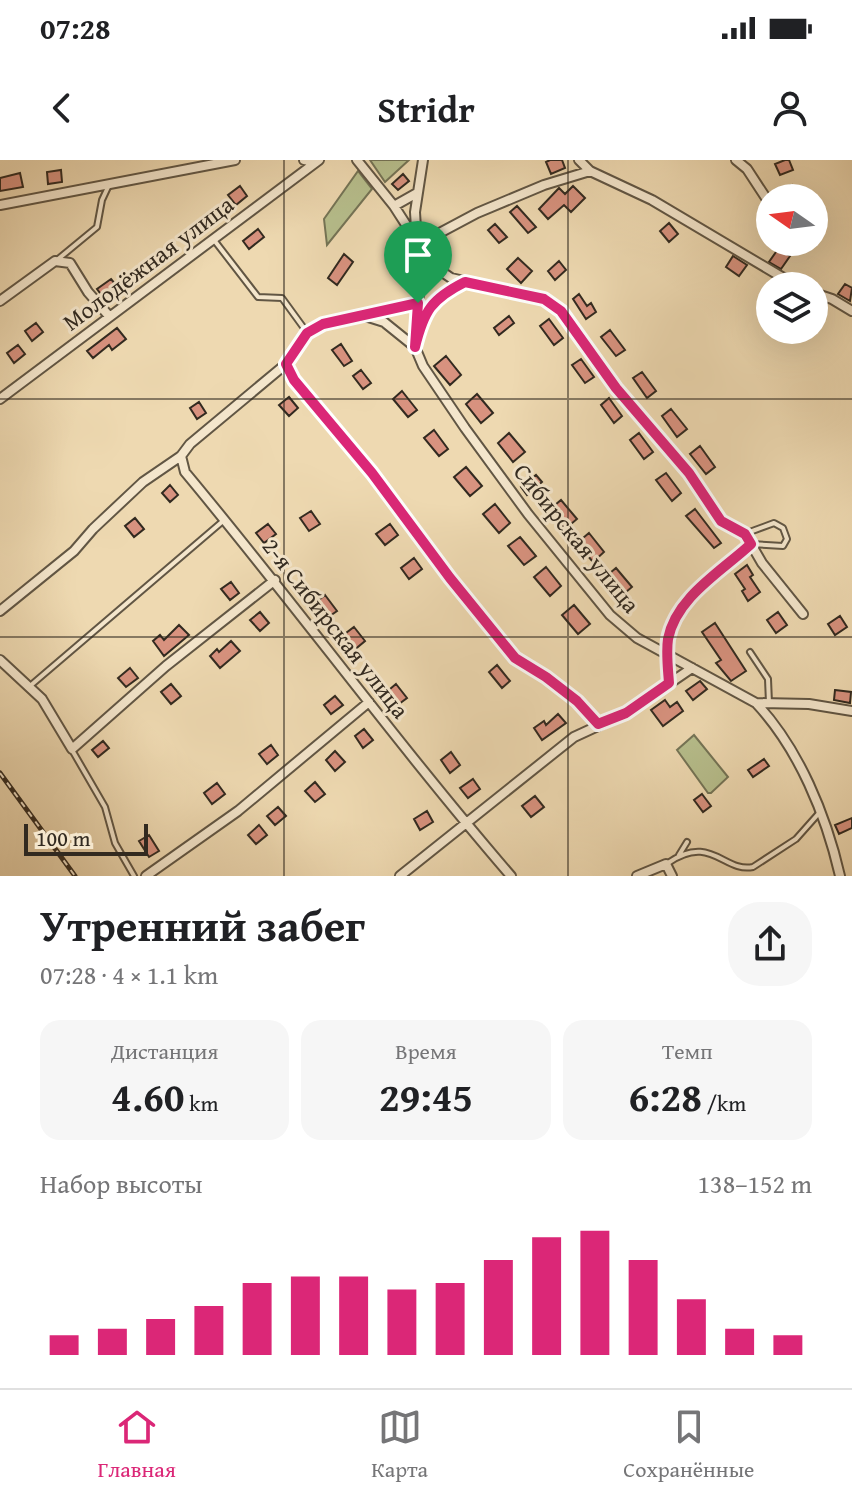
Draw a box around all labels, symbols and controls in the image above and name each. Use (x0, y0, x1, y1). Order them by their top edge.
text: 07:28 (40, 6, 111, 50)
text: Stridr (377, 82, 475, 135)
icon: back (40, 86, 84, 130)
icon: person (768, 86, 812, 130)
north arrow (756, 184, 828, 256)
map controls (756, 184, 828, 344)
street label: Молодёжная улица (55, 187, 241, 339)
pin (384, 221, 452, 303)
icon: arrive (396, 233, 440, 277)
button: layers (756, 272, 828, 344)
street label: Сибирская улица (506, 456, 649, 621)
street label: 2-я Сибирская улица (254, 530, 418, 726)
scale bar (24, 820, 148, 856)
text: 100 m (36, 822, 91, 854)
text: Утренний забег (40, 893, 365, 957)
button: share (728, 902, 812, 986)
text: 07:28 · 4 × 1.1 km (40, 955, 218, 994)
text: Дистанция (111, 1035, 218, 1067)
text: Время (395, 1035, 457, 1067)
text: Темп (662, 1035, 713, 1067)
text: 4.60 (111, 1067, 184, 1126)
text: 29:45 (379, 1067, 473, 1126)
text: 6:28 (628, 1067, 702, 1126)
text: km (184, 1087, 218, 1119)
text: /km (702, 1087, 746, 1119)
text: Набор высоты (40, 1164, 202, 1203)
text: 138–152 m (698, 1164, 812, 1203)
tab: Главная (98, 1405, 176, 1485)
tab: Карта (371, 1405, 428, 1485)
tab: Сохранённые (623, 1405, 754, 1485)

